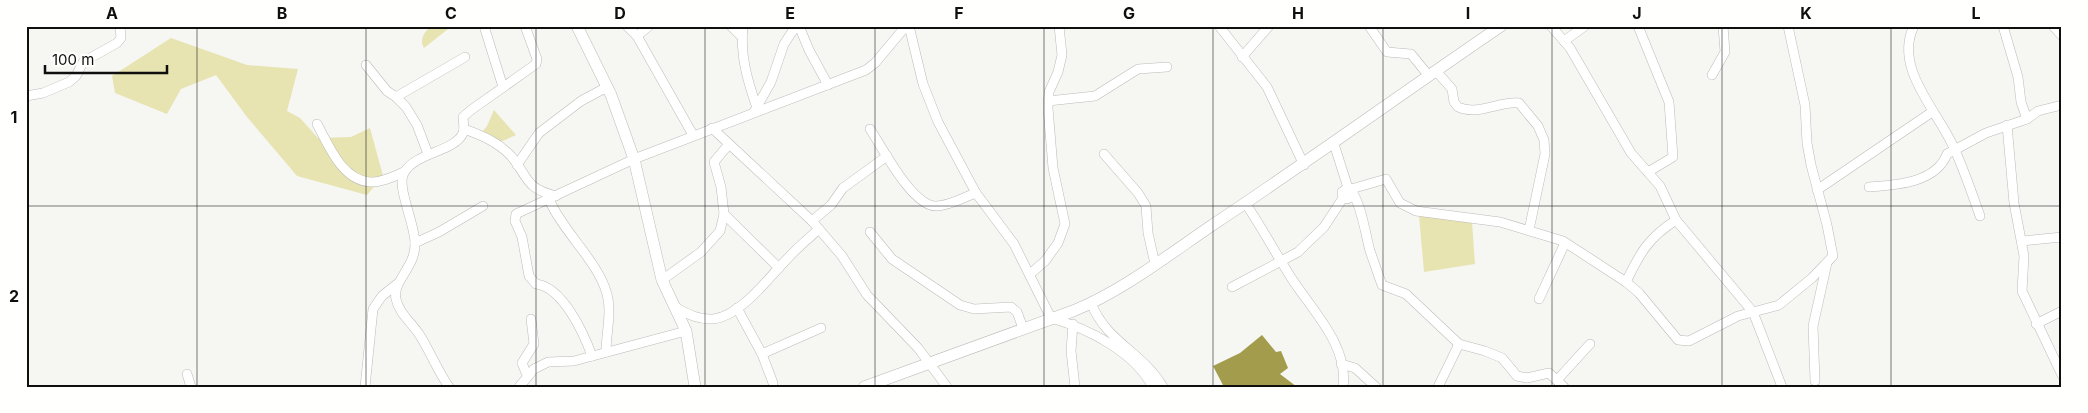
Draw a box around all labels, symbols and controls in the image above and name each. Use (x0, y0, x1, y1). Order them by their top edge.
text: A (106, 3, 118, 23)
text: B (277, 3, 287, 23)
text: C (445, 3, 457, 23)
text: D (614, 3, 626, 23)
text: E (785, 3, 795, 23)
text: F (954, 3, 964, 23)
text: G (1123, 3, 1135, 23)
text: H (1292, 3, 1304, 23)
text: I (1466, 3, 1470, 23)
text: J (1632, 3, 1642, 23)
text: K (1800, 3, 1812, 23)
text: L (1971, 3, 1981, 23)
scale bar (45, 42, 168, 74)
text: 100 m (52, 50, 94, 69)
text: 1 (11, 107, 17, 127)
text: 2 (9, 286, 19, 306)

